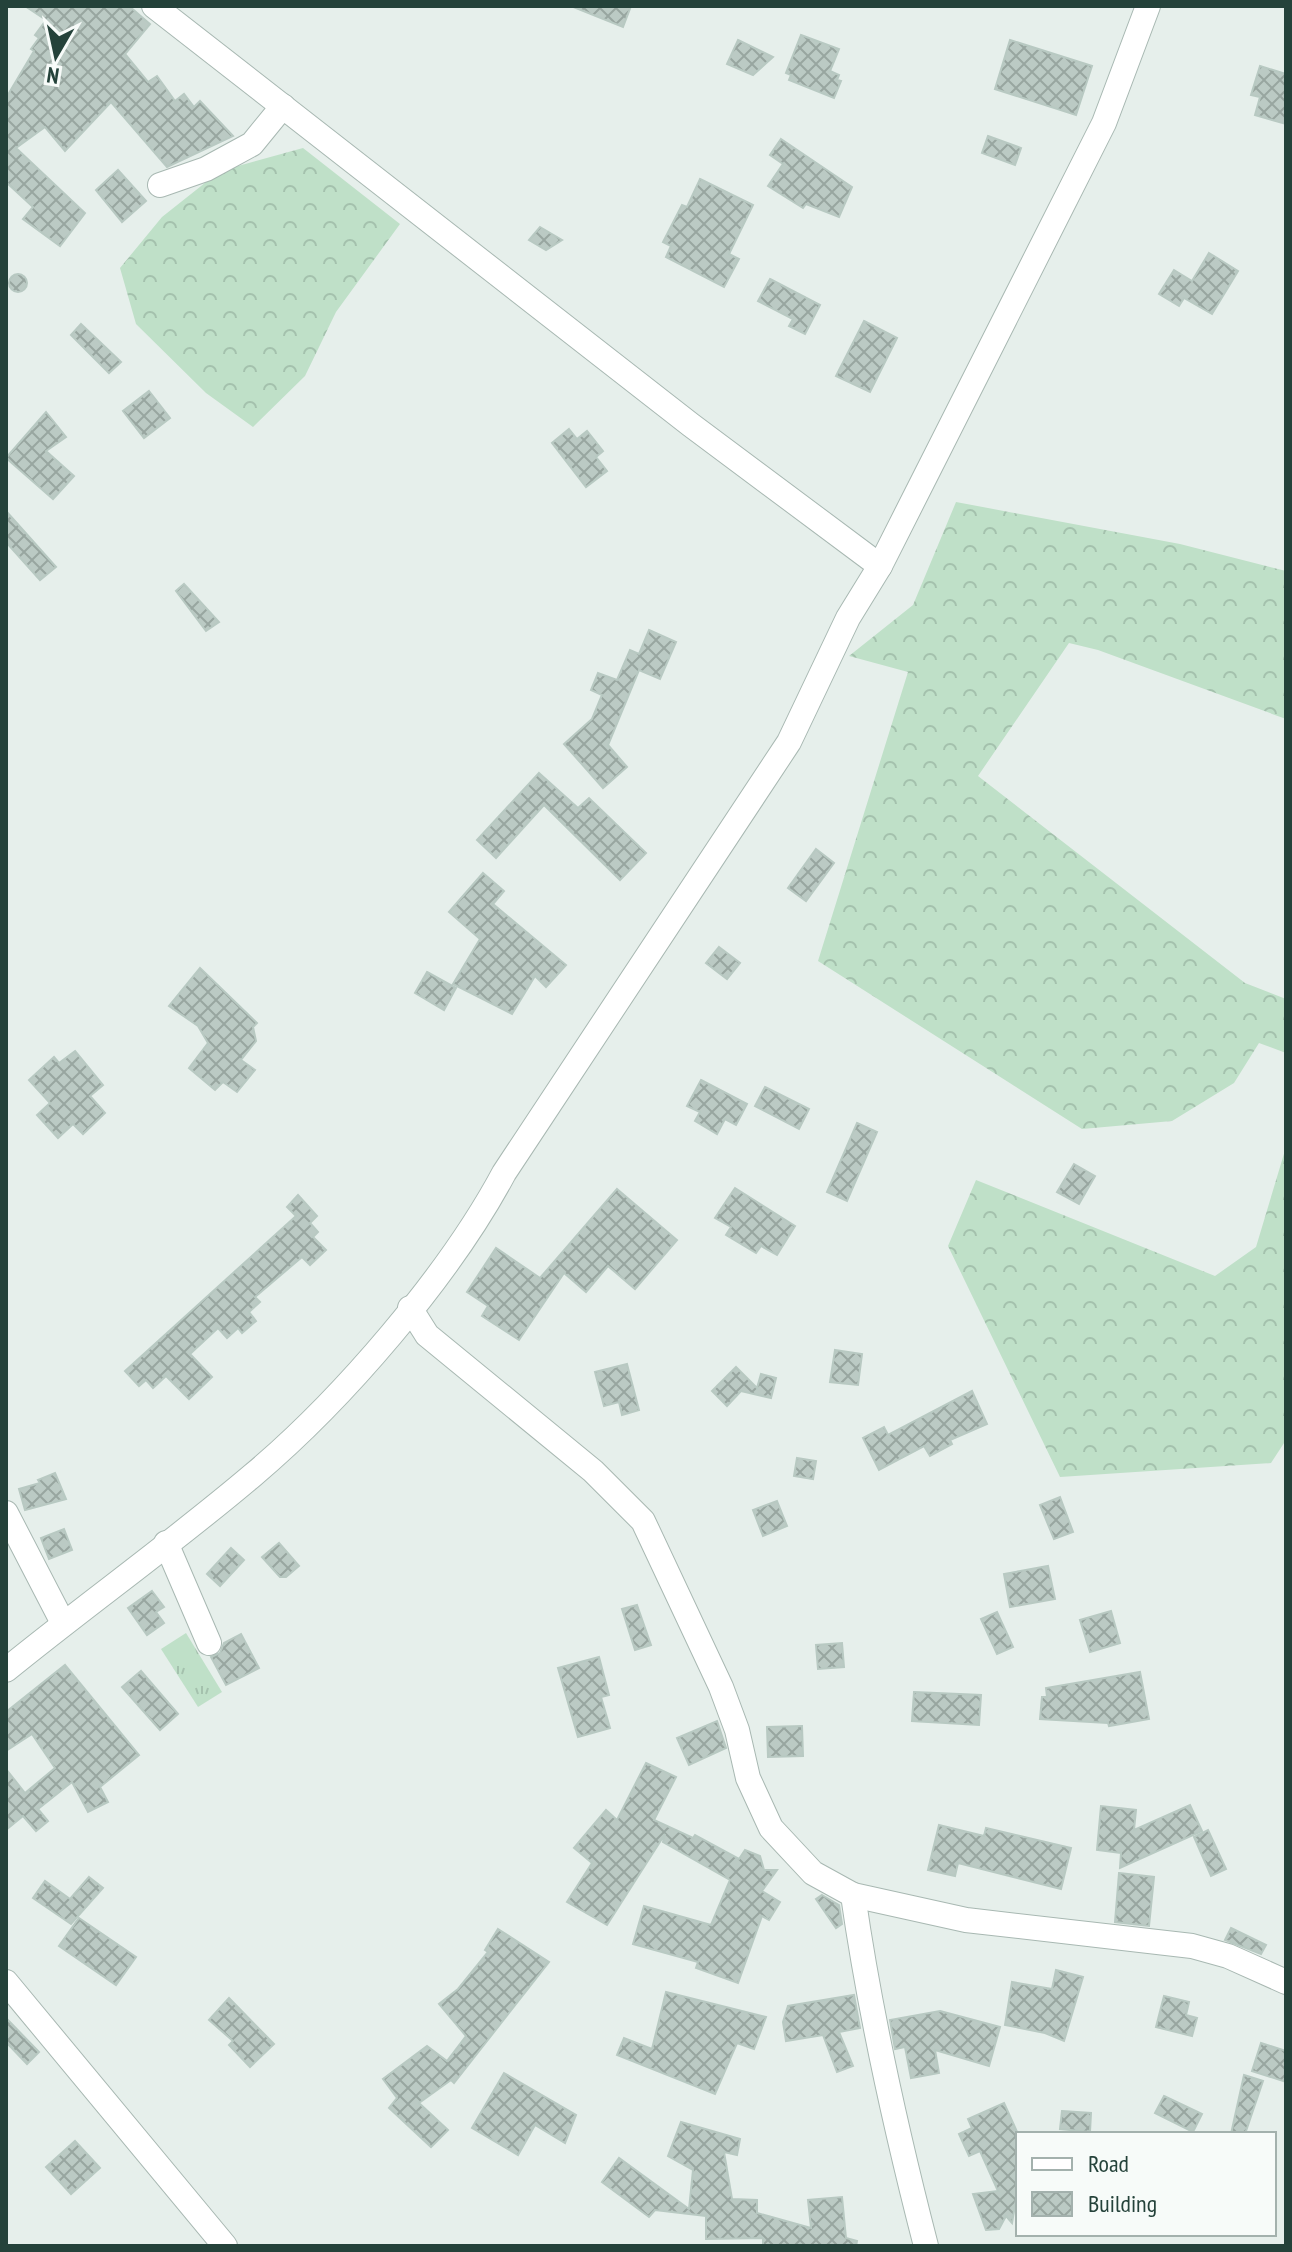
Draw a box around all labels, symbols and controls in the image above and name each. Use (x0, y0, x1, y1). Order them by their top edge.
north arrow (16, 16, 96, 96)
text: N (45, 61, 61, 91)
legend (1016, 2132, 1276, 2236)
text: Road (1088, 2148, 1129, 2179)
text: Building (1088, 2188, 1157, 2219)

